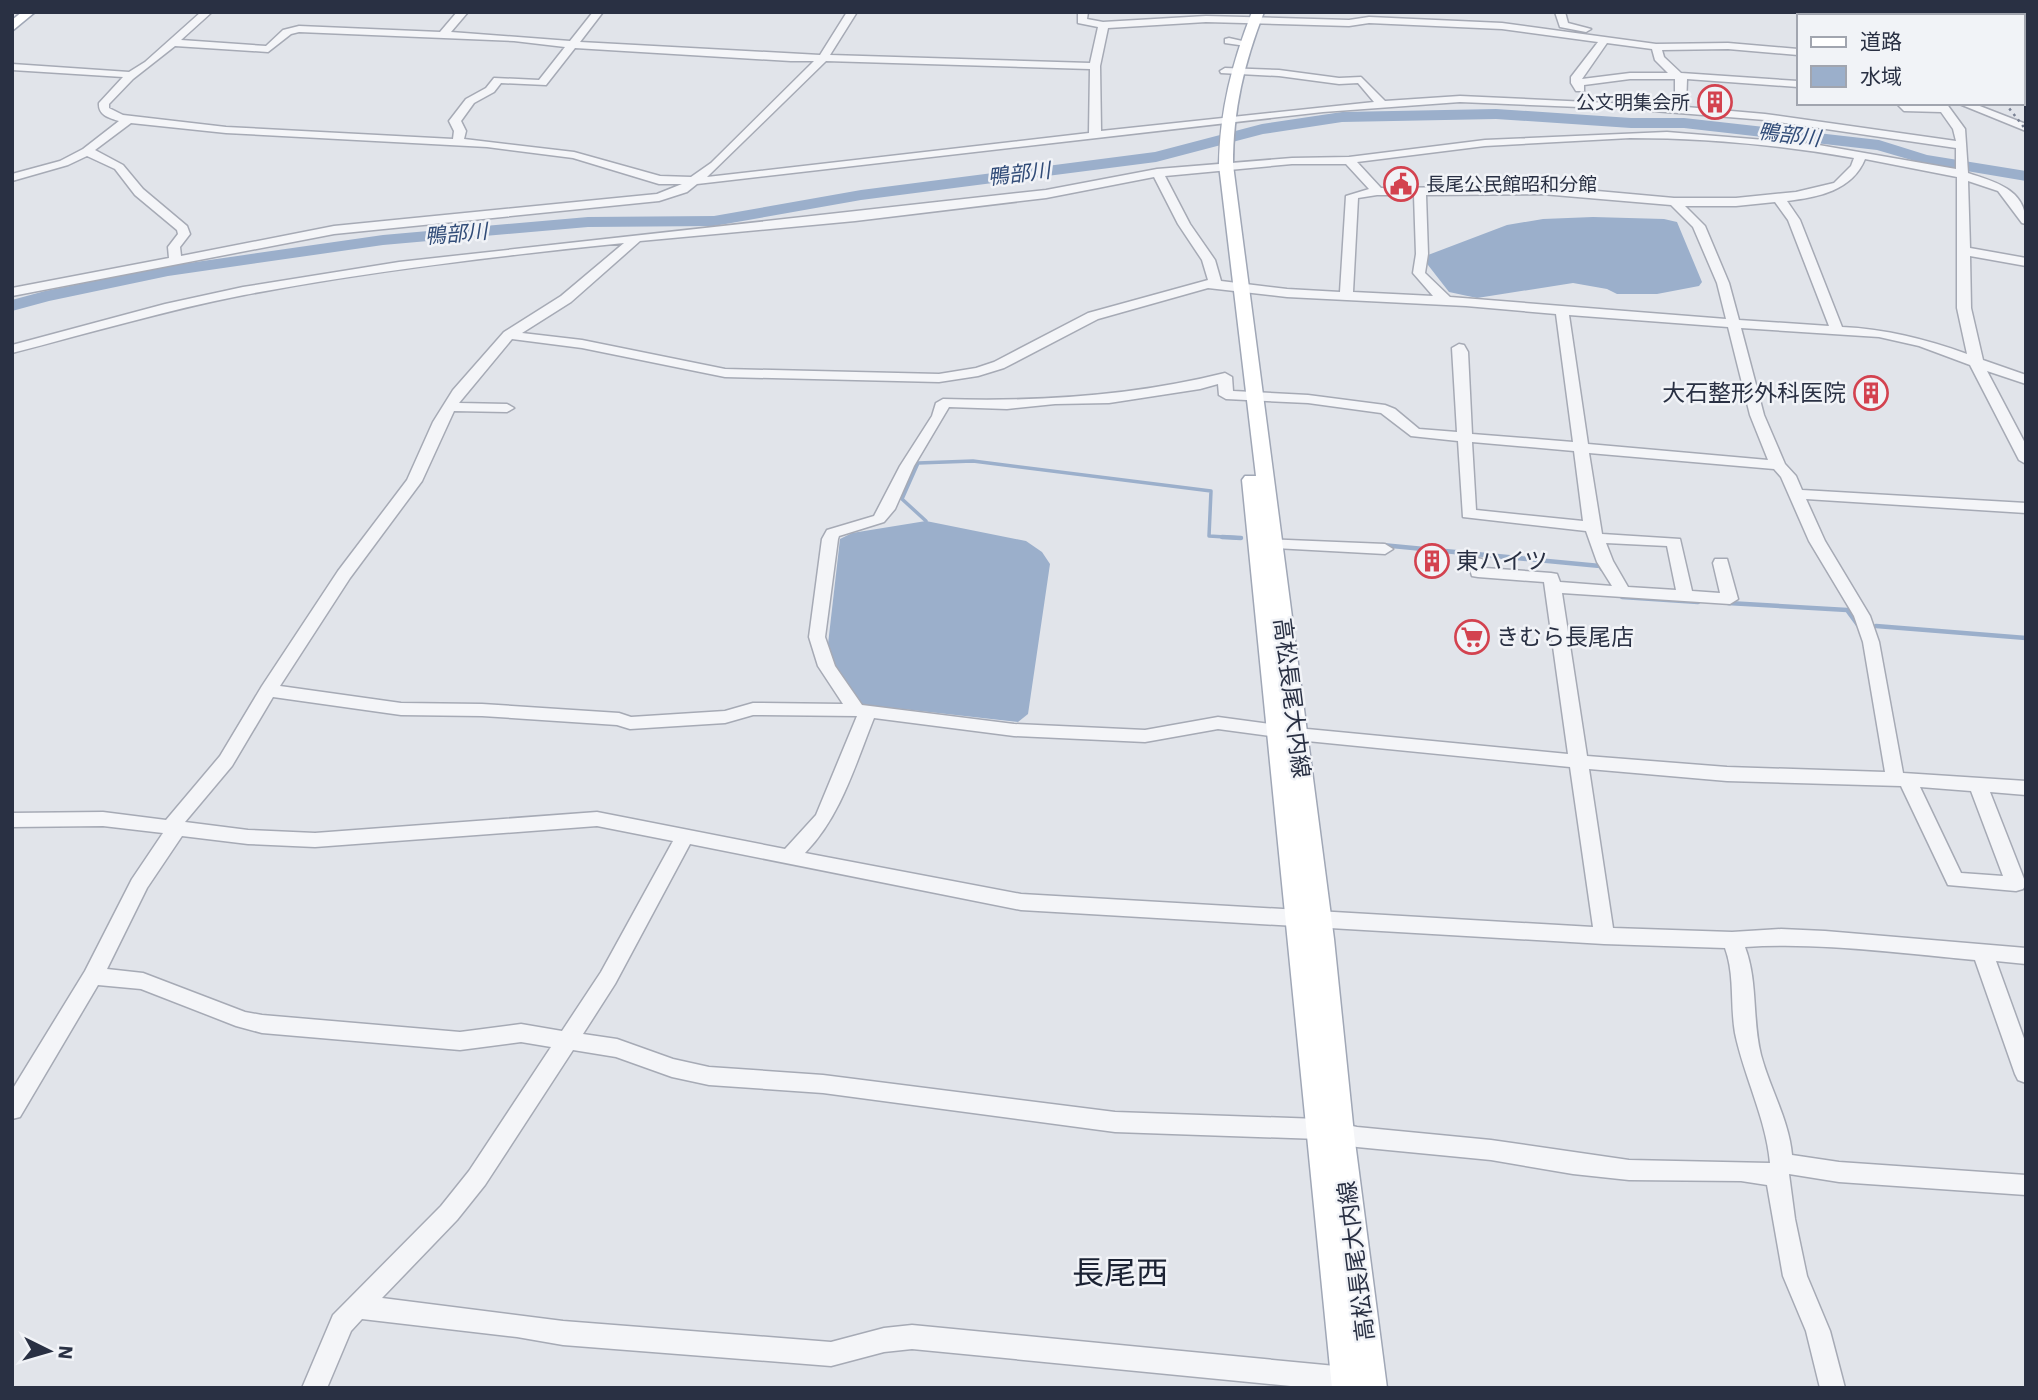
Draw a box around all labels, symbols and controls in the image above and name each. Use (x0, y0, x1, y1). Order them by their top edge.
legend (1797, 14, 2024, 105)
text: 道路 (1860, 27, 1902, 55)
text: 水域 (1860, 62, 1902, 90)
building icon: 公文明集会所 (1696, 83, 1734, 121)
place label: 公文明集会所 (1576, 90, 1690, 114)
water label: 鴨部川 (1756, 116, 1824, 152)
water label: 鴨部川 (986, 155, 1054, 191)
public building icon: 長尾公民館昭和分館 (1382, 165, 1420, 203)
place label: 長尾公民館昭和分館 (1426, 172, 1597, 196)
water label: 鴨部川 (423, 216, 491, 250)
building icon: 大石整形外科医院 (1852, 374, 1890, 412)
place label: 大石整形外科医院 (1662, 377, 1846, 407)
building icon: 東ハイツ (1413, 542, 1451, 580)
place label: 東ハイツ (1456, 545, 1548, 575)
street label: 高松長尾大内線 (1268, 616, 1318, 780)
supermarket icon: きむら長尾店 (1453, 618, 1491, 656)
place label: きむら長尾店 (1496, 621, 1634, 651)
street label: 高松長尾大内線 (1330, 1179, 1380, 1343)
district label: 長尾西 (1072, 1251, 1168, 1293)
north arrow (14, 1316, 84, 1386)
text: N (53, 1345, 78, 1360)

